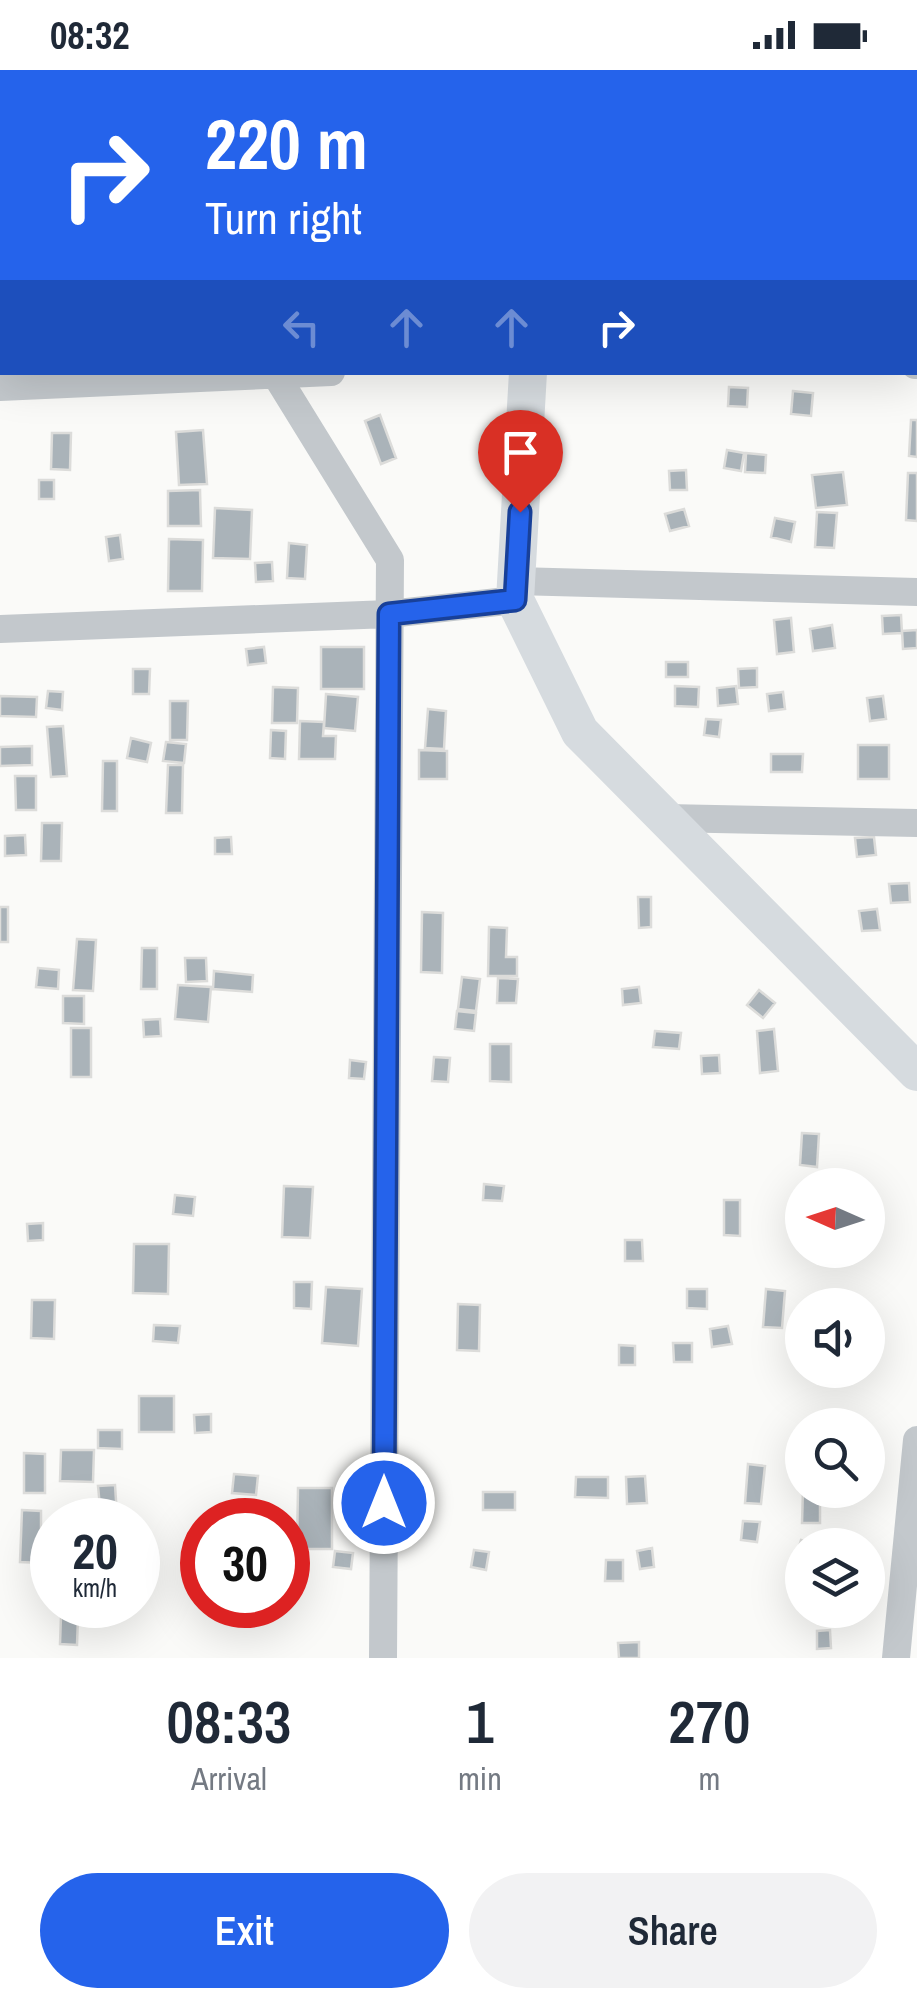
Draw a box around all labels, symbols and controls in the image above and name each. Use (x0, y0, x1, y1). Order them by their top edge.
text: 08:32 (50, 10, 130, 61)
text: 220 m (205, 97, 368, 191)
icon: right (40, 110, 170, 240)
text: Turn right (205, 187, 362, 248)
icon: left (274, 300, 329, 355)
icon: ahead (379, 300, 434, 355)
icon: ahead (484, 300, 539, 355)
icon: right (589, 300, 644, 355)
pin (478, 410, 563, 513)
icon: arrive (493, 425, 548, 480)
north arrow (785, 1168, 885, 1268)
map controls (785, 1168, 885, 1628)
button: sound (785, 1288, 885, 1388)
button: search (785, 1408, 885, 1508)
position arrow (332, 1451, 436, 1555)
speed limit sign: 30 (180, 1498, 310, 1628)
text: 20 (72, 1517, 118, 1585)
button: layers (785, 1528, 885, 1628)
text: km/h (73, 1571, 117, 1605)
text: 08:33 (167, 1681, 291, 1762)
text: 1 (466, 1681, 494, 1762)
text: 270 (668, 1681, 750, 1762)
text: Arrival (191, 1757, 267, 1800)
text: min (458, 1757, 502, 1800)
text: m (698, 1757, 720, 1800)
button: Exit (40, 1873, 449, 1988)
button: Share (469, 1873, 877, 1988)

